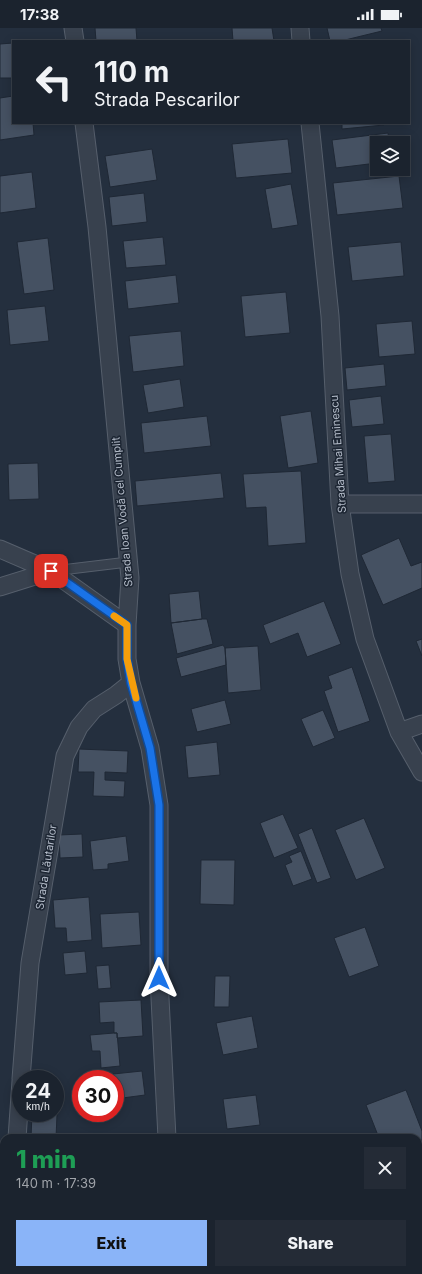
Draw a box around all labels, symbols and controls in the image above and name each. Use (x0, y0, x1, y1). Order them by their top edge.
text: 17:38 (20, 5, 59, 24)
text: 110 m (94, 55, 169, 89)
icon: left (28, 56, 80, 108)
text: Strada Pescarilor (94, 89, 240, 110)
map controls (370, 136, 410, 176)
button: layers (370, 136, 410, 176)
street label: Strada Mihai Eminescu (327, 394, 349, 514)
street label: Strada Ioan Vodă cel Cumplit (108, 436, 136, 587)
pin (34, 554, 68, 588)
icon: arrive (40, 560, 62, 582)
street label: Strada Lăutarilor (32, 823, 60, 911)
position arrow (138, 957, 180, 999)
speed limit sign: 30 (72, 1070, 124, 1122)
text: 24 (25, 1079, 51, 1103)
text: km/h (26, 1100, 50, 1112)
text: 1 min (16, 1145, 76, 1174)
button: close (364, 1147, 406, 1189)
text: 140 m · 17:39 (16, 1175, 96, 1191)
button: Exit (16, 1220, 207, 1266)
button: Share (215, 1220, 406, 1266)

